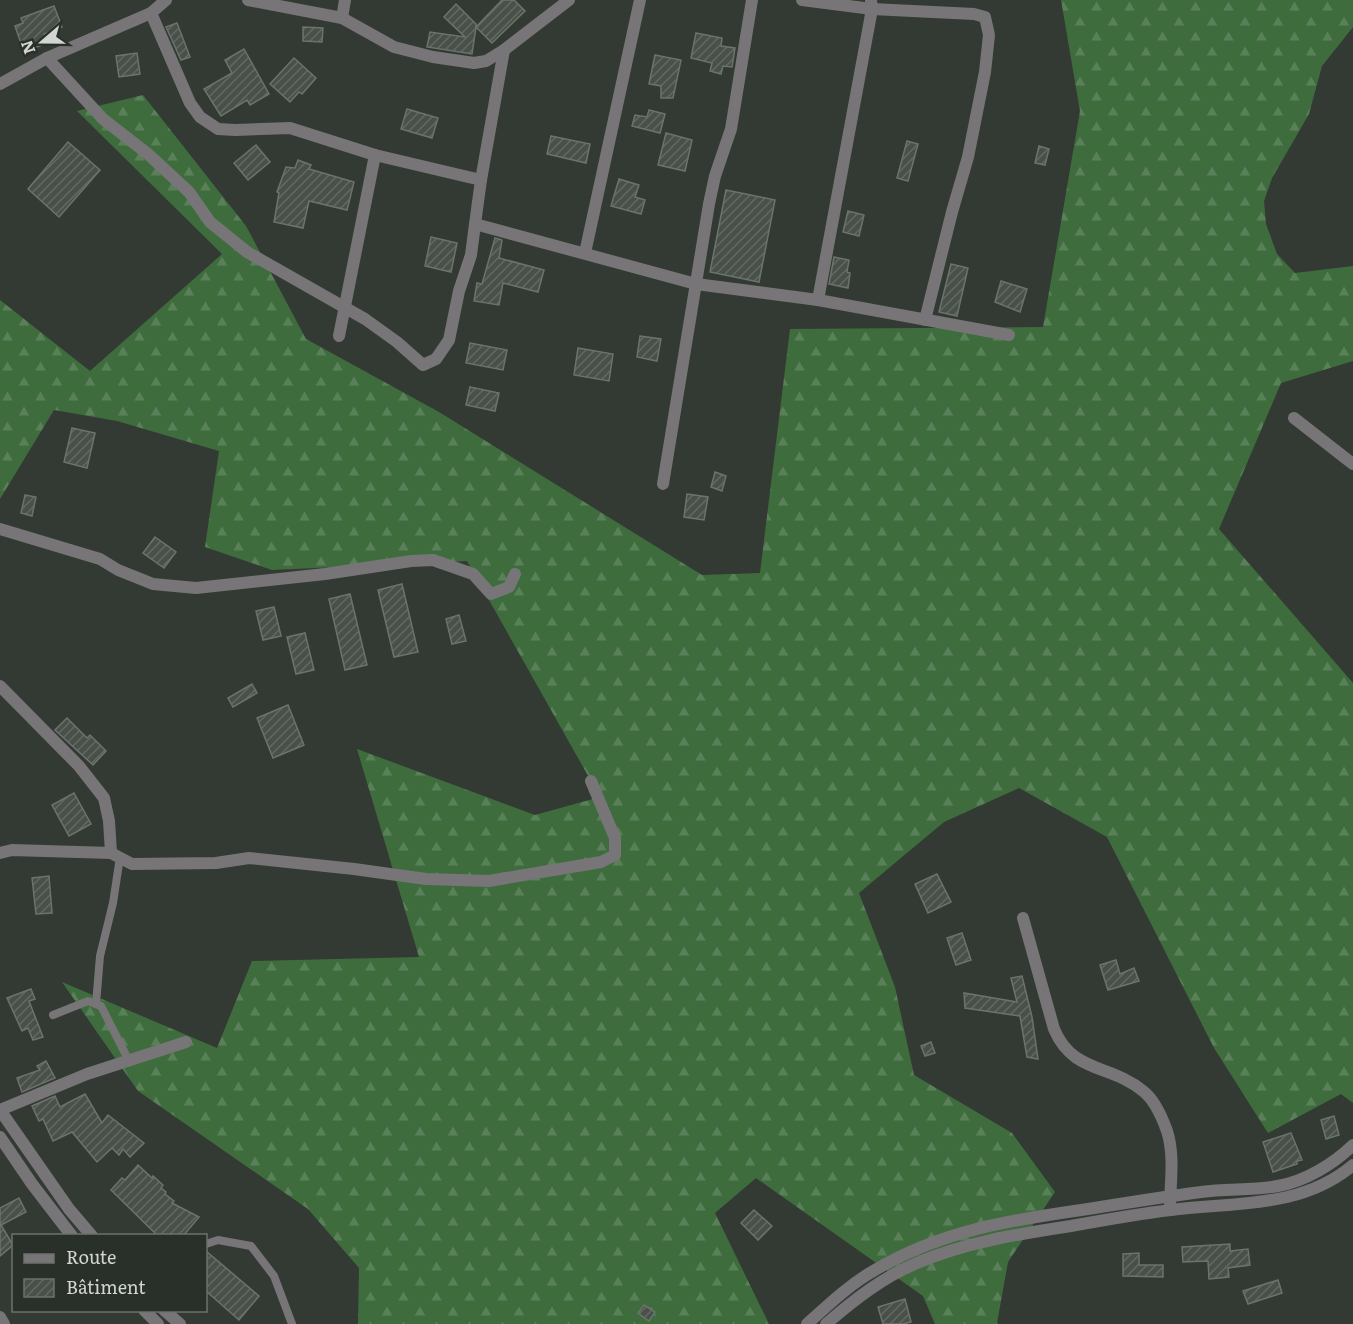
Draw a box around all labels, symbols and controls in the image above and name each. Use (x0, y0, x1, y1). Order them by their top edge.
north arrow (12, 12, 72, 72)
text: N (13, 37, 41, 58)
legend (12, 1234, 207, 1312)
text: Route (66, 1243, 116, 1270)
text: Bâtiment (66, 1273, 146, 1300)

